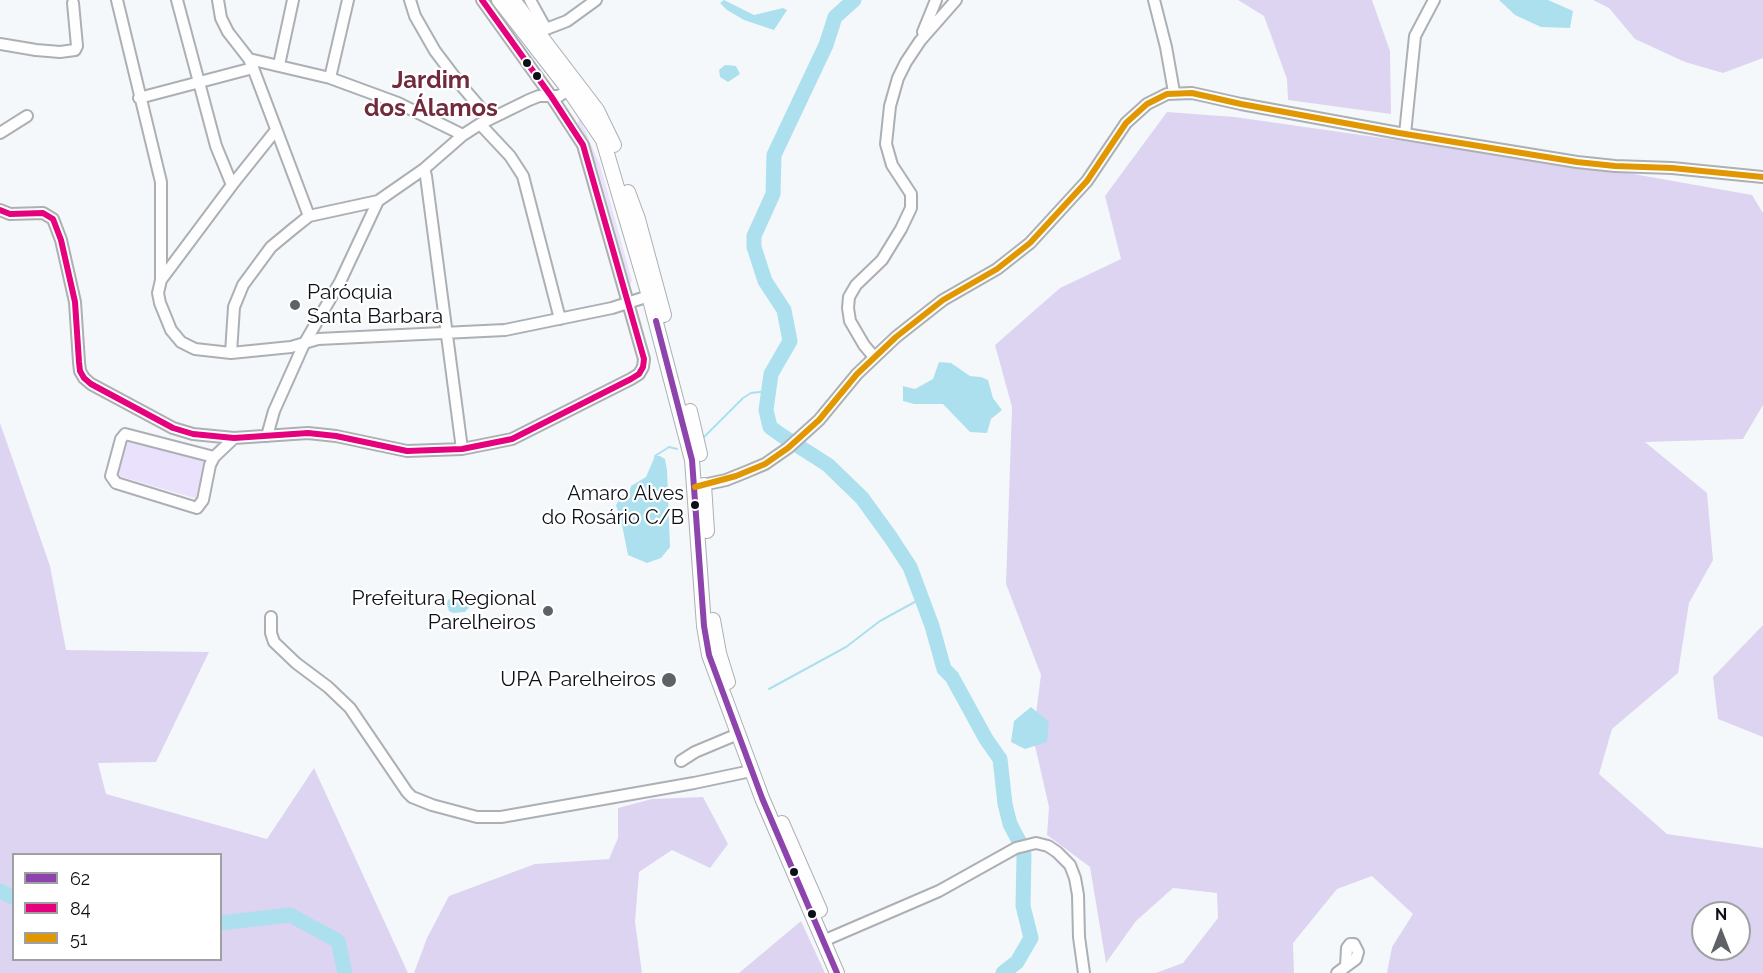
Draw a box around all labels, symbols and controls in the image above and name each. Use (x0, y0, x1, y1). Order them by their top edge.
unlabelled marker (521, 57, 533, 69)
district label: Jardim dos Álamos (364, 67, 498, 123)
unlabelled marker (531, 70, 543, 82)
place label: Paróquia Santa Barbara (307, 280, 443, 330)
marker: Paróquia Santa Barbara (288, 298, 302, 312)
place label: Amaro Alves do Rosário C/B (542, 482, 684, 529)
marker: Amaro Alves do Rosário C/B (689, 499, 701, 511)
place label: Prefeitura Regional Parelheiros (351, 586, 536, 636)
marker: Prefeitura Regional Parelheiros (541, 604, 555, 618)
place label: UPA Parelheiros (500, 667, 656, 693)
marker: UPA Parelheiros (660, 671, 678, 689)
legend (12, 853, 222, 961)
unlabelled marker (788, 866, 800, 878)
text: 62 (70, 868, 90, 889)
text: 84 (70, 898, 91, 919)
north arrow (1691, 901, 1751, 961)
text: N (1715, 905, 1727, 924)
unlabelled marker (806, 908, 818, 920)
text: 51 (70, 928, 88, 949)

